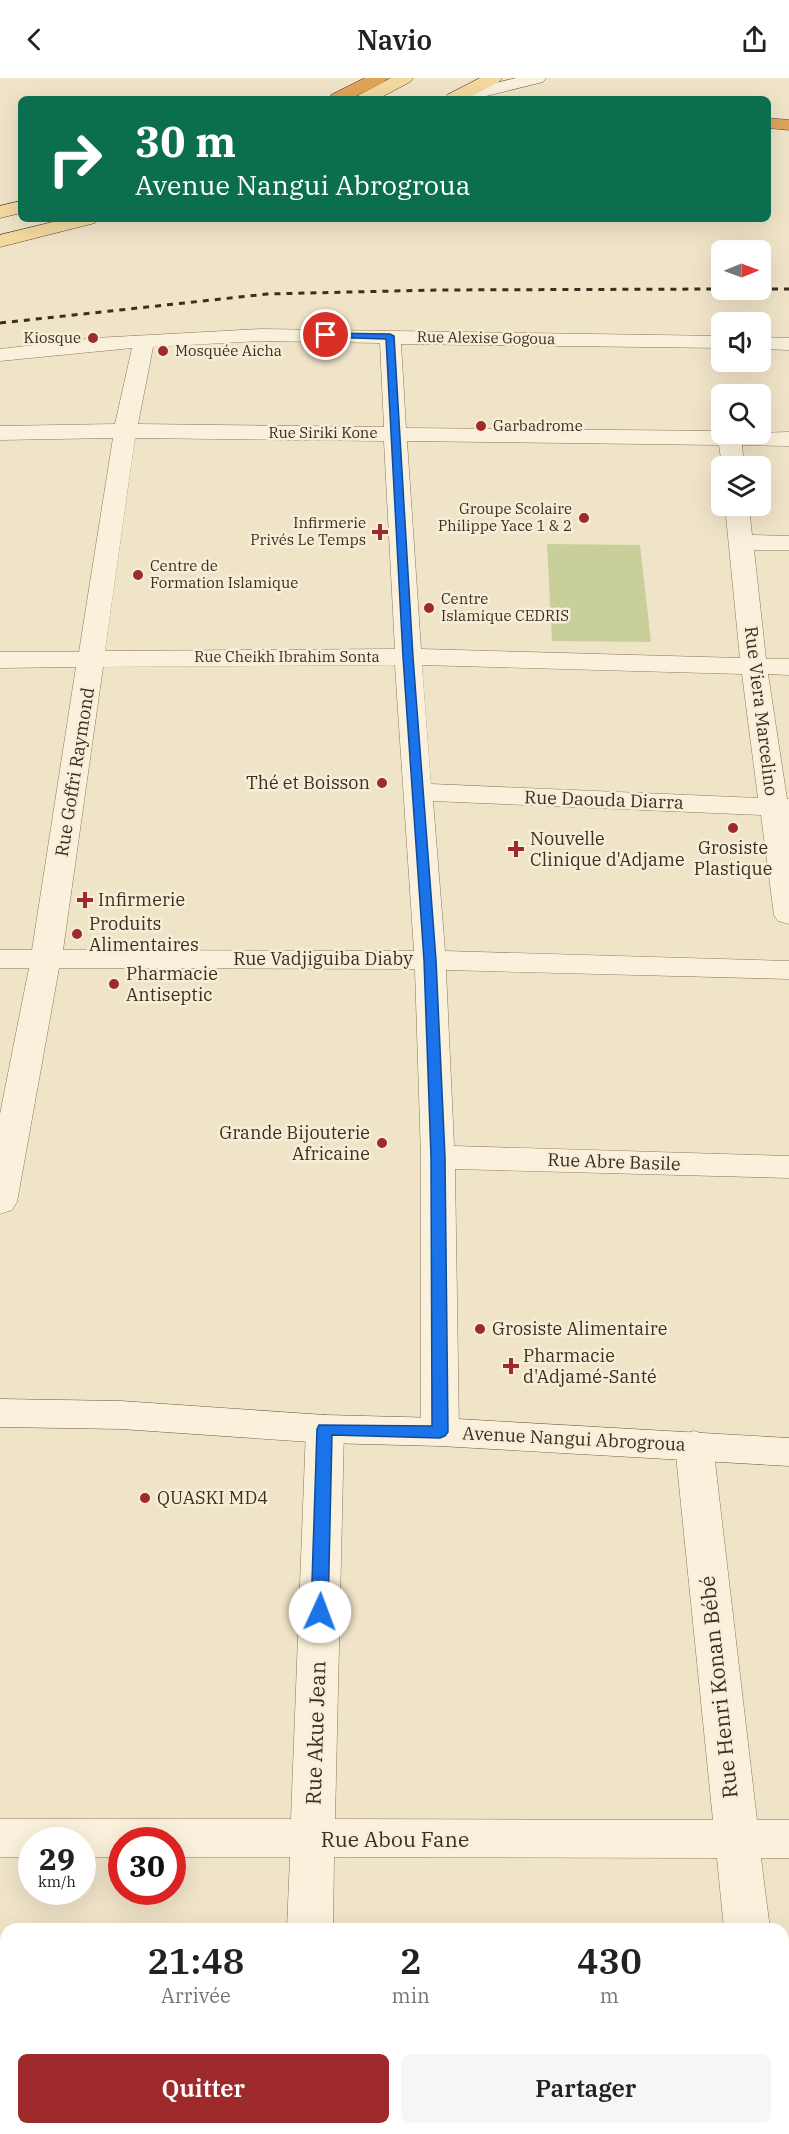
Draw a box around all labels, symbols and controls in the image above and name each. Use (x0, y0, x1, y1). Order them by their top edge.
text: Navio (357, 22, 432, 57)
icon: back (18, 23, 51, 56)
icon: share (738, 23, 771, 56)
text: 30 m (135, 114, 236, 169)
icon: right (36, 120, 114, 198)
text: Avenue Nangui Abrogroua (135, 167, 470, 202)
north arrow (711, 240, 771, 300)
map controls (711, 240, 771, 516)
pin (300, 309, 351, 360)
button: sound (711, 312, 771, 372)
icon: arrive (309, 318, 342, 351)
street label: Rue Alexise Gogoua (417, 327, 555, 348)
place label: Kiosque (24, 328, 81, 347)
marker: Kiosque (86, 331, 100, 345)
place label: Mosquée Aicha (175, 341, 282, 360)
marker: Mosquée Aicha (156, 344, 170, 358)
button: search (711, 384, 771, 444)
place label: Garbadrome (493, 416, 583, 435)
marker: Garbadrome (474, 419, 488, 433)
street label: Rue Siriki Kone (268, 423, 378, 442)
button: layers (711, 456, 771, 516)
place label: Groupe Scolaire Philippe Yace 1 & 2 (438, 499, 572, 535)
marker: Groupe Scolaire Philippe Yace 1 & 2 (577, 511, 591, 525)
place label: Infirmerie Privés Le Temps (250, 513, 366, 549)
marker: Infirmerie Privés Le Temps (371, 523, 389, 541)
place label: Centre de Formation Islamique (150, 556, 298, 592)
marker: Centre de Formation Islamique (131, 568, 145, 582)
place label: Centre Islamique CEDRIS (441, 589, 569, 625)
marker: Centre Islamique CEDRIS (422, 601, 436, 615)
street label: Rue Viera Marcelino (740, 625, 783, 797)
street label: Rue Cheikh Ibrahim Sonta (194, 647, 380, 666)
street label: Rue Goffri Raymond (50, 686, 99, 858)
place label: Thé et Boisson (246, 771, 370, 794)
marker: Thé et Boisson (375, 776, 389, 790)
street label: Rue Daouda Diarra (524, 785, 684, 814)
marker: Grosiste Plastique (726, 821, 740, 835)
place label: Nouvelle Clinique d'Adjame (530, 827, 685, 871)
place label: Grosiste Plastique (694, 836, 772, 880)
marker: Nouvelle Clinique d'Adjame (507, 840, 525, 858)
place label: Infirmerie (98, 888, 185, 911)
marker: Infirmerie (76, 891, 94, 909)
place label: Produits Alimentaires (89, 912, 199, 956)
marker: Produits Alimentaires (70, 927, 84, 941)
street label: Rue Vadjiguiba Diaby (233, 947, 413, 970)
place label: Pharmacie Antiseptic (126, 962, 218, 1006)
marker: Pharmacie Antiseptic (107, 977, 121, 991)
place label: Grande Bijouterie Africaine (219, 1121, 370, 1165)
marker: Grande Bijouterie Africaine (375, 1136, 389, 1150)
street label: Rue Abre Basile (547, 1148, 681, 1175)
place label: Grosiste Alimentaire (492, 1317, 667, 1340)
marker: Grosiste Alimentaire (473, 1322, 487, 1336)
place label: Pharmacie d'Adjamé-Santé (523, 1344, 657, 1388)
marker: Pharmacie d'Adjamé-Santé (504, 1359, 518, 1373)
street label: Avenue Nangui Abrogroua (462, 1421, 686, 1456)
place label: QUASKI MD4 (157, 1486, 268, 1509)
marker: QUASKI MD4 (138, 1491, 152, 1505)
street label: Rue Henri Konan Bébé (692, 1574, 744, 1800)
position arrow (288, 1580, 352, 1644)
street label: Rue Akue Jean (298, 1660, 332, 1806)
street label: Rue Abou Fane (321, 1825, 469, 1853)
speed limit sign: 30 (108, 1827, 186, 1905)
text: 29 (39, 1839, 75, 1878)
text: km/h (38, 1872, 76, 1891)
text: 21:48 (147, 1937, 244, 1984)
text: 2 (400, 1937, 421, 1984)
text: 430 (577, 1937, 642, 1984)
text: Arrivée (161, 1982, 231, 2009)
text: min (392, 1982, 430, 2009)
text: m (600, 1982, 619, 2009)
button: Quitter (18, 2054, 389, 2123)
button: Partager (401, 2054, 771, 2123)

